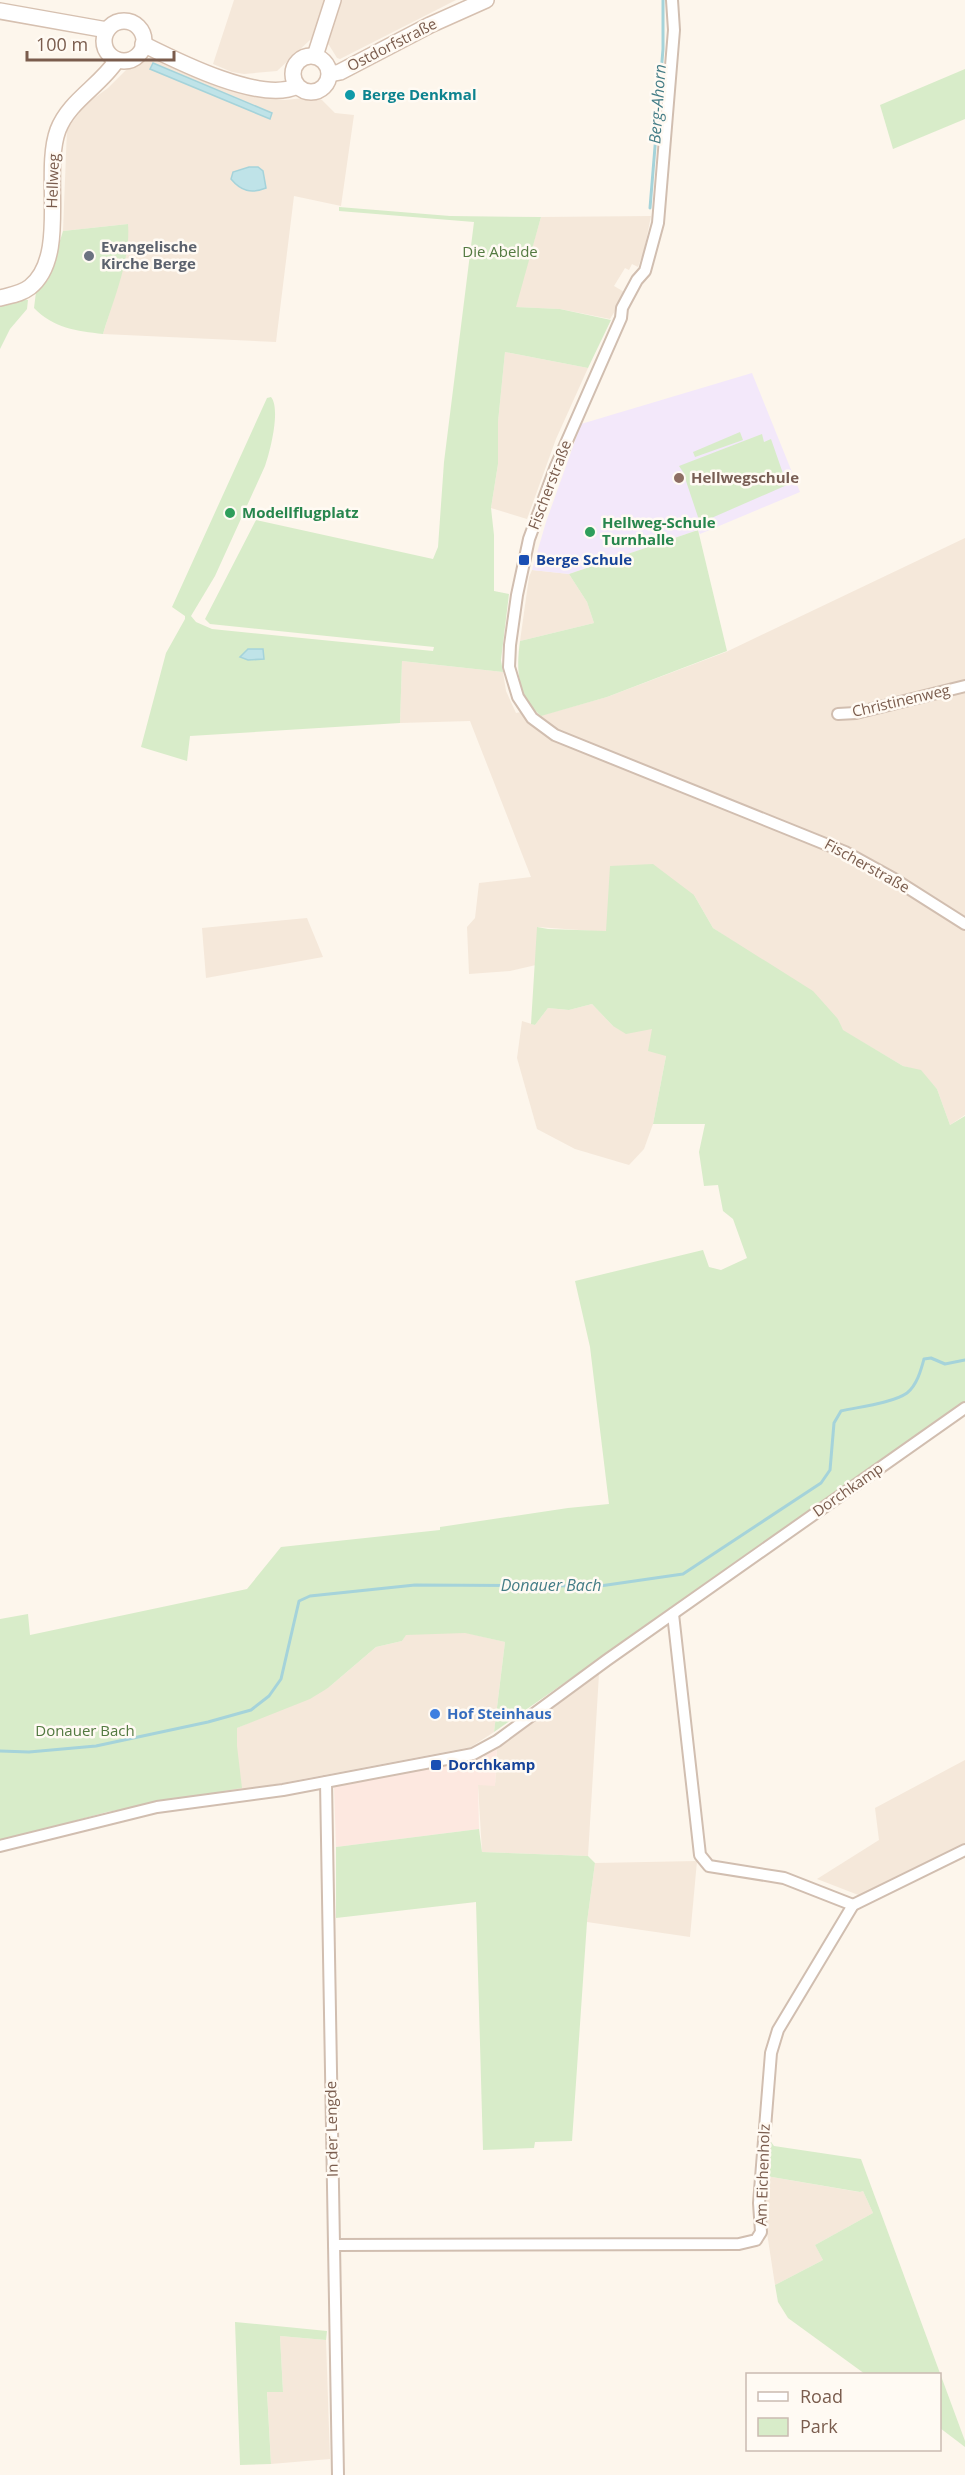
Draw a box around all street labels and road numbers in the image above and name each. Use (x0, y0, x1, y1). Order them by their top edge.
street label: Ostdorfstraße (343, 13, 440, 75)
street label: Hellweg (41, 153, 63, 209)
street label: Fischerstraße (523, 437, 575, 532)
street label: Christinenweg (850, 679, 952, 721)
street label: Fischerstraße (821, 834, 914, 897)
street label: Dorchkamp (808, 1458, 887, 1521)
street label: In der Lengde (320, 2081, 342, 2177)
street label: Am Eichenholz (750, 2123, 774, 2227)

